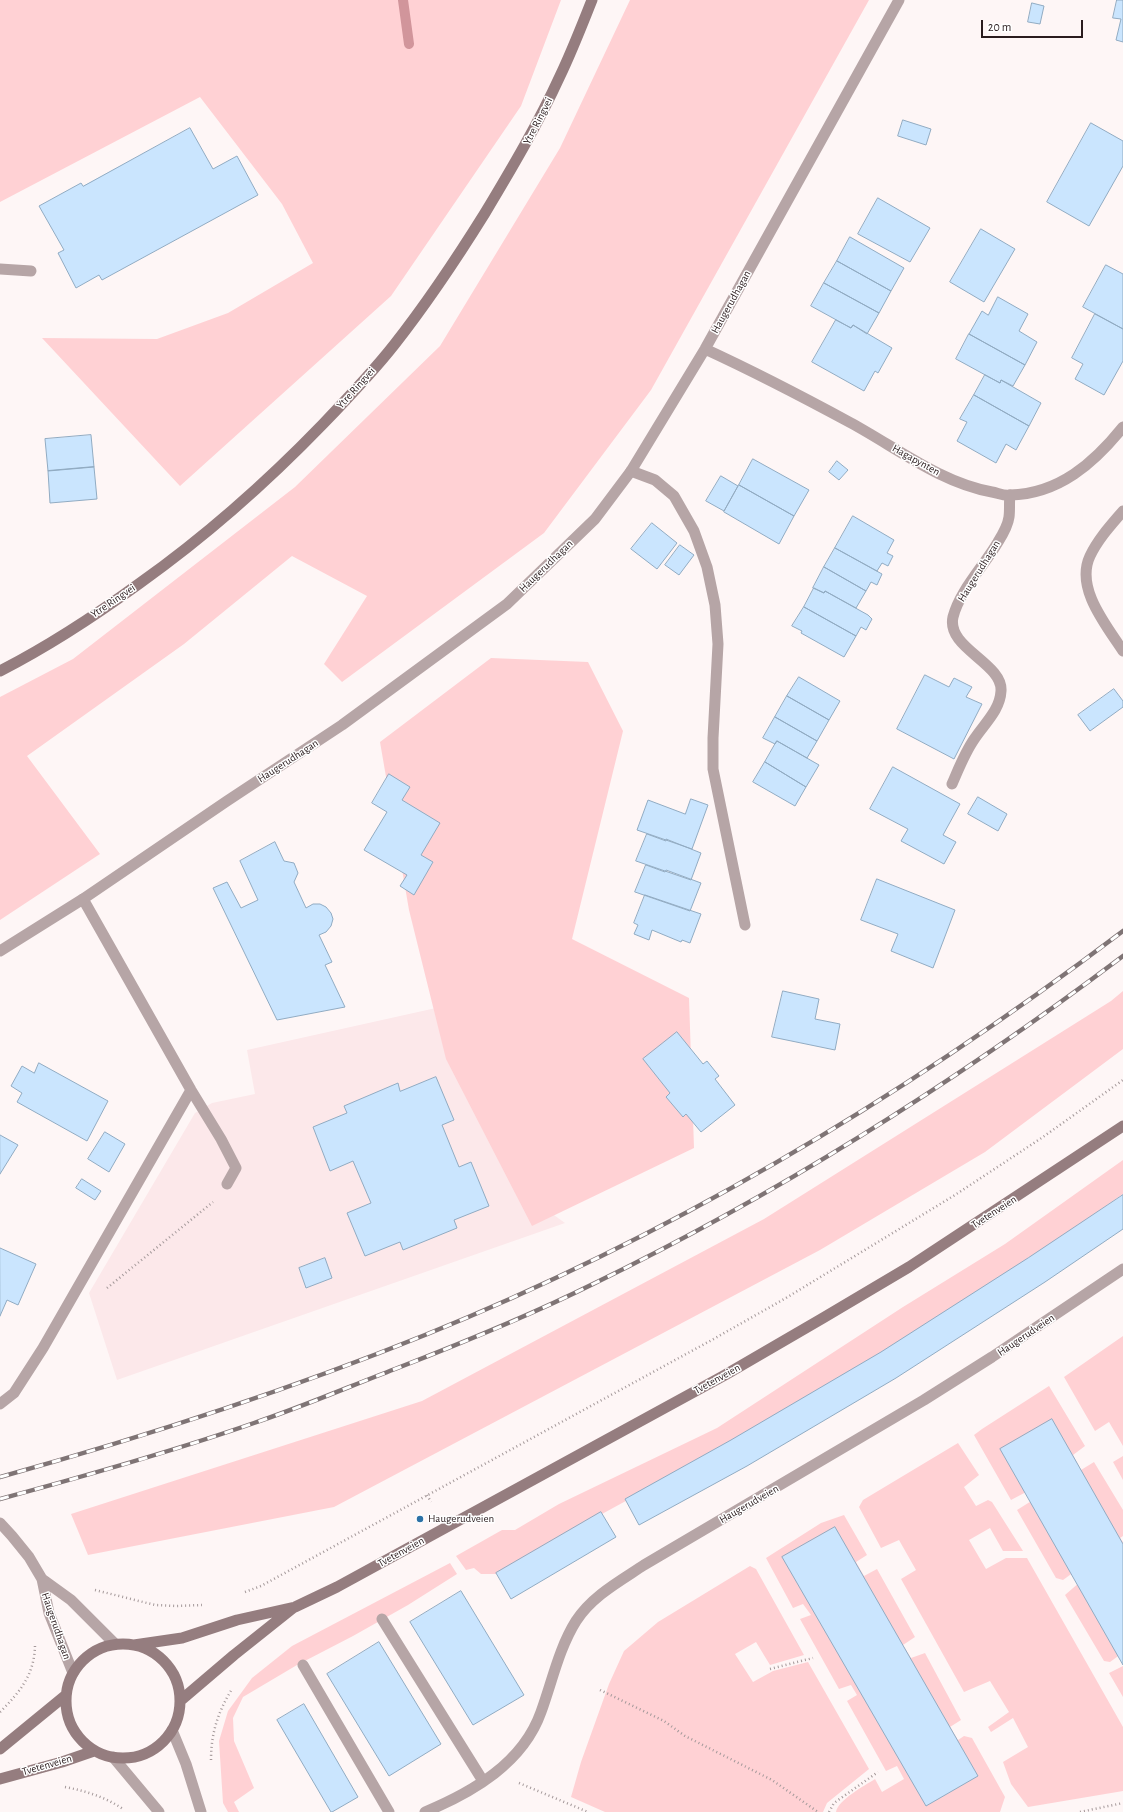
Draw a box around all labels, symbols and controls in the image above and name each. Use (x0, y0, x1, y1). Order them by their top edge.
scale bar (983, 12, 1085, 38)
text: 20 m (988, 21, 1011, 33)
street label: Ytre Ringvei (521, 95, 555, 147)
street label: Haugerudhagan (708, 268, 754, 336)
street label: Ytre Ringvei (334, 365, 378, 411)
street label: Hagapynten (890, 441, 942, 479)
street label: Haugerudhagan (516, 537, 576, 595)
street label: Haugerudhagan (955, 538, 1003, 604)
street label: Ytre Ringvei (88, 581, 138, 621)
street label: Haugerudhagan (255, 736, 321, 786)
street label: Tvetenveien (969, 1193, 1019, 1231)
street label: Haugerudveien (995, 1311, 1057, 1359)
street label: Tvetenveien (691, 1361, 743, 1397)
street label: Haugerudveien (717, 1482, 781, 1526)
place label: Haugerudveien (428, 1512, 494, 1526)
marker: Haugerudveien (415, 1514, 425, 1524)
street label: Tvetenveien (375, 1534, 427, 1570)
street label: Haugerudhagan (38, 1591, 74, 1661)
street label: Tvetenveien (21, 1752, 73, 1778)

